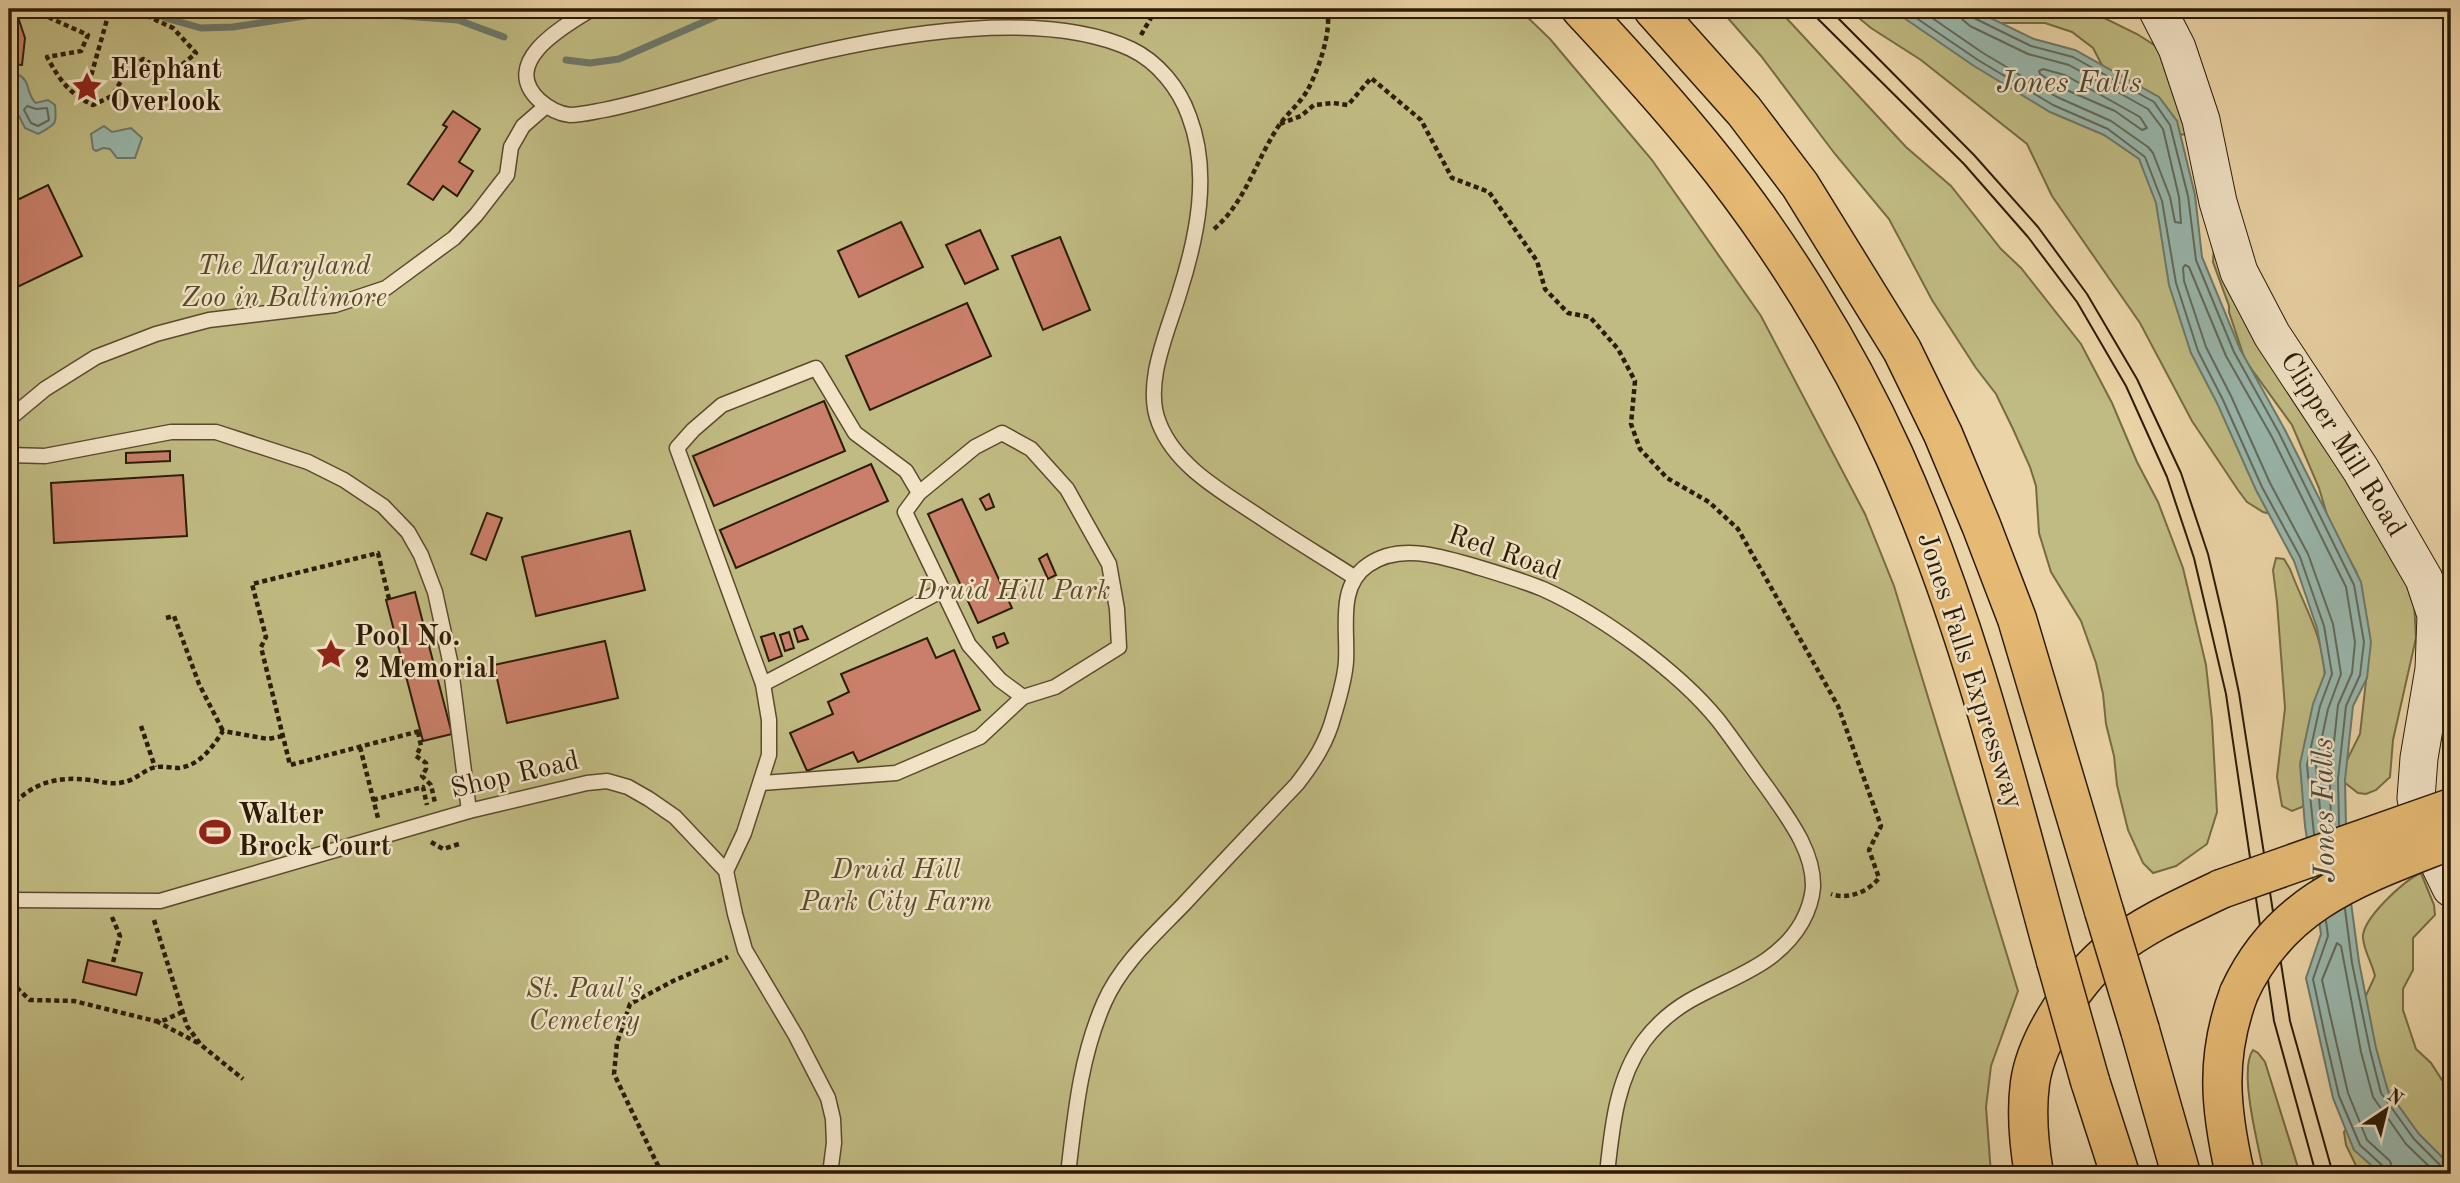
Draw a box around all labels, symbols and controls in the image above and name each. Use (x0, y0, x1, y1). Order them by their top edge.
place label: Elephant Overlook (110, 57, 222, 117)
water label: Jones Falls (1996, 69, 2142, 99)
place icon: Elephant Overlook (70, 70, 104, 104)
park label: The Maryland Zoo in Baltimore (181, 253, 387, 313)
street label: Clipper Mill Road (2274, 348, 2410, 542)
street label: Red Road (1444, 522, 1564, 586)
street label: Jones Falls Expressway (1911, 529, 2027, 813)
park label: Druid Hill Park (915, 578, 1110, 606)
place label: Pool No. 2 Memorial (354, 624, 496, 684)
place icon: Pool No. 2 Memorial (314, 637, 348, 671)
water label: Jones Falls (2309, 737, 2341, 883)
street label: Shop Road (448, 748, 582, 804)
place label: Walter Brock Court (238, 802, 391, 862)
sports icon: Walter Brock Court (198, 815, 232, 849)
park label: Druid Hill Park City Farm (799, 857, 992, 917)
park label: St. Paul's Cemetery (526, 976, 643, 1036)
north arrow (2352, 1074, 2422, 1144)
text: N (2383, 1086, 2406, 1110)

